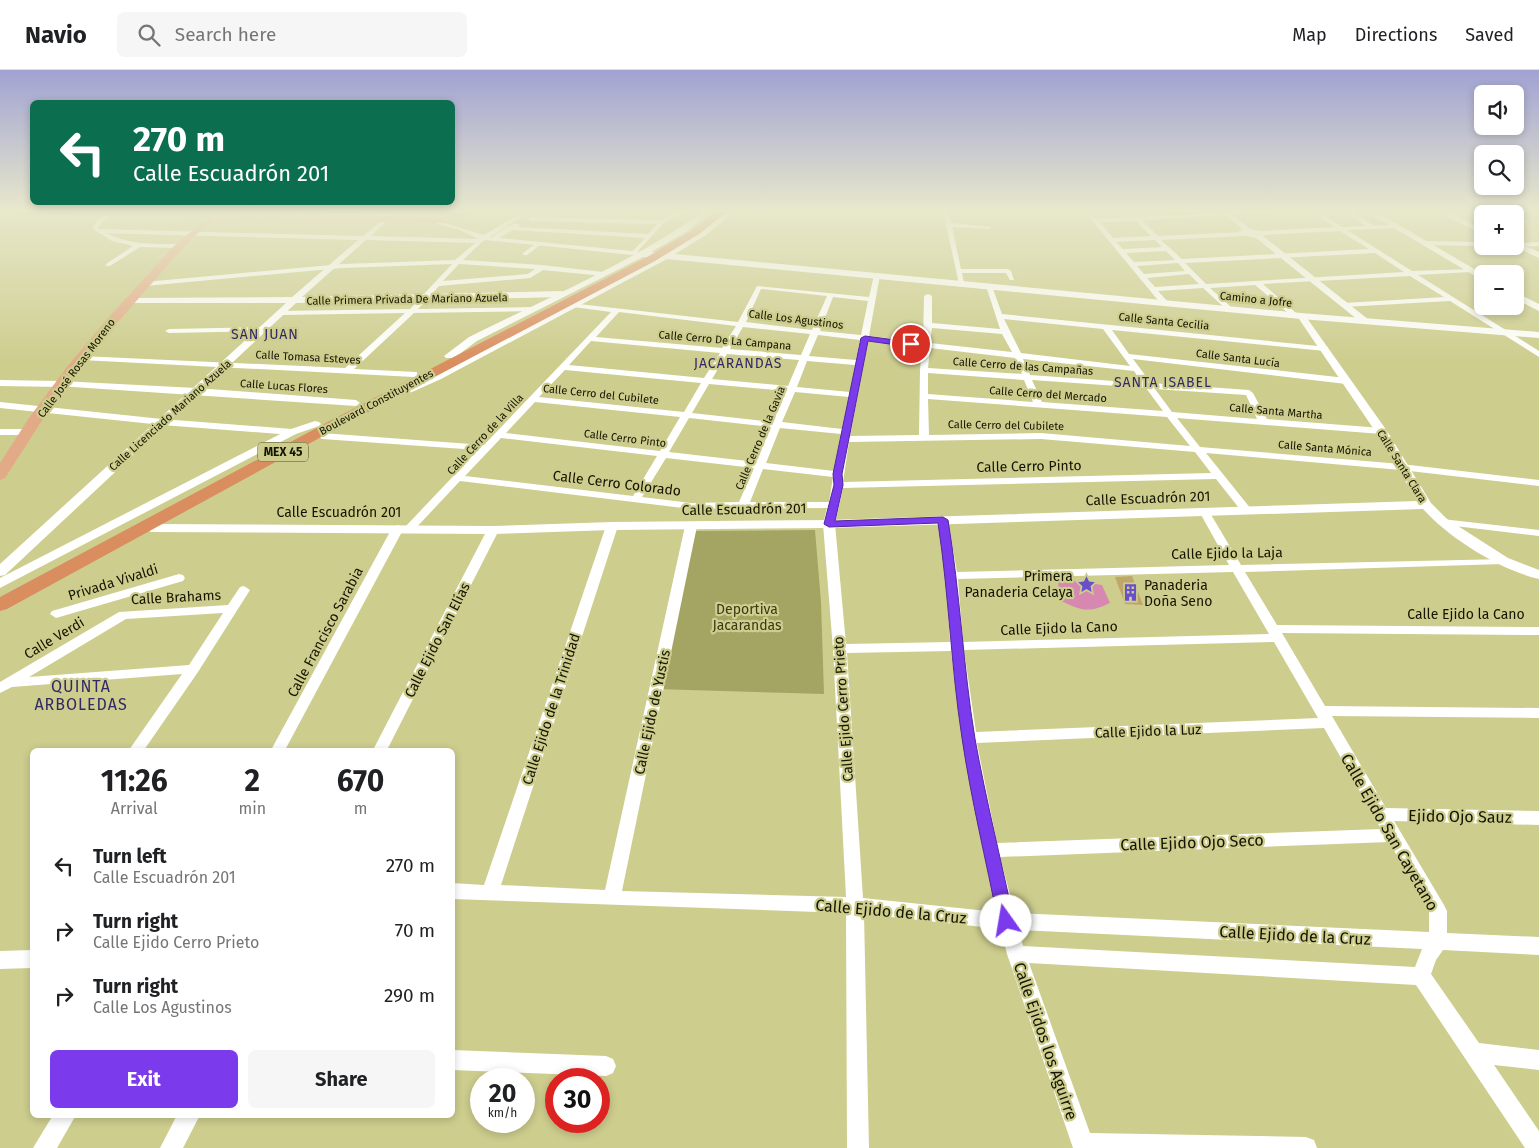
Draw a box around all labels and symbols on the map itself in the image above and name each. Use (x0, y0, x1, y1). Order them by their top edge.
street label: Camino a Jofre (1219, 289, 1293, 310)
street label: Calle Primera Privada De Mariano Azuela (306, 291, 508, 308)
street label: Calle Los Agustinos (748, 307, 844, 332)
street label: Calle Santa Cecilia (1118, 310, 1210, 333)
street label: Calle José Rosas Moreno (35, 316, 118, 420)
pin (890, 323, 932, 365)
district label: SAN JUAN (231, 326, 299, 343)
street label: Calle Cerro De La Campana (658, 328, 792, 353)
street label: Calle Santa Lucía (1195, 347, 1281, 370)
street label: Calle Tomasa Esteves (255, 348, 361, 367)
district label: JACARANDAS (694, 355, 782, 372)
street label: Calle Cerro de las Campañas (952, 355, 1094, 378)
street label: Calle Licenciado Mariano Azuela (107, 357, 234, 474)
street label: Boulevard Constituyentes (317, 367, 436, 438)
district label: SANTA ISABEL (1114, 374, 1212, 391)
street label: Calle Lucas Flores (240, 377, 328, 396)
street label: Calle Cerro del Cubilete (542, 382, 659, 407)
street label: Calle Cerro de la Gavia (733, 384, 788, 492)
street label: Calle Cerro del Mercado (989, 384, 1107, 405)
street label: Calle Cerro de la Villa (445, 391, 526, 477)
street label: Calle Santa Martha (1229, 401, 1323, 422)
street label: Calle Cerro del Cubilete (948, 418, 1064, 433)
street label: Calle Cerro Pinto (583, 427, 667, 450)
street label: Calle Santa Clara (1374, 427, 1429, 505)
street label: Calle Santa Mónica (1278, 438, 1372, 459)
road number: MEX 45 (258, 442, 308, 462)
street label: Calle Cerro Pinto (976, 457, 1082, 476)
street label: Calle Cerro Colorado (552, 467, 682, 500)
street label: Calle Escuadrón 201 (1085, 488, 1211, 509)
street label: Calle Escuadrón 201 (681, 500, 807, 519)
street label: Calle Escuadrón 201 (277, 504, 401, 521)
street label: Calle Ejido la Laja (1171, 544, 1283, 563)
street label: Privada Vivaldi (66, 561, 160, 604)
street label: Calle Francisco Sarabia (284, 564, 367, 700)
place label: Primera Panaderia Celaya (965, 568, 1073, 601)
place icon: Primera Panaderia Celaya (1077, 574, 1097, 594)
place label: Panaderia Doña Seno (1144, 577, 1212, 610)
street label: Calle Ejido San Elías (401, 579, 474, 701)
building icon: Panaderia Doña Seno (1120, 583, 1140, 603)
street label: Calle Brahams (131, 587, 222, 608)
park label: Deportiva Jacarandas (712, 601, 782, 634)
street label: Calle Ejido la Cano (1407, 606, 1525, 623)
street label: Calle Verdi (21, 614, 87, 663)
street label: Calle Ejido la Cano (1000, 618, 1118, 639)
street label: Calle Ejido de la Trinidad (519, 631, 584, 787)
street label: Calle Ejido Cerro Prieto (830, 636, 857, 782)
street label: Calle Ejido de Yustis (631, 648, 674, 776)
district label: QUINTA ARBOLEDAS (34, 677, 128, 714)
street label: Calle Ejido la Luz (1094, 721, 1202, 742)
street label: Calle Ejido San Cayetano (1337, 750, 1442, 914)
street label: Ejido Ojo Sauz (1408, 806, 1512, 827)
street label: Calle Ejido Ojo Seco (1120, 831, 1264, 854)
position arrow (979, 894, 1031, 946)
street label: Calle Ejido de la Cruz (815, 895, 967, 928)
street label: Calle Ejido de la Cruz (1219, 922, 1371, 949)
street label: Calle Ejidos los Aguirre (1010, 960, 1081, 1122)
speed limit sign: 30 (545, 1068, 610, 1133)

